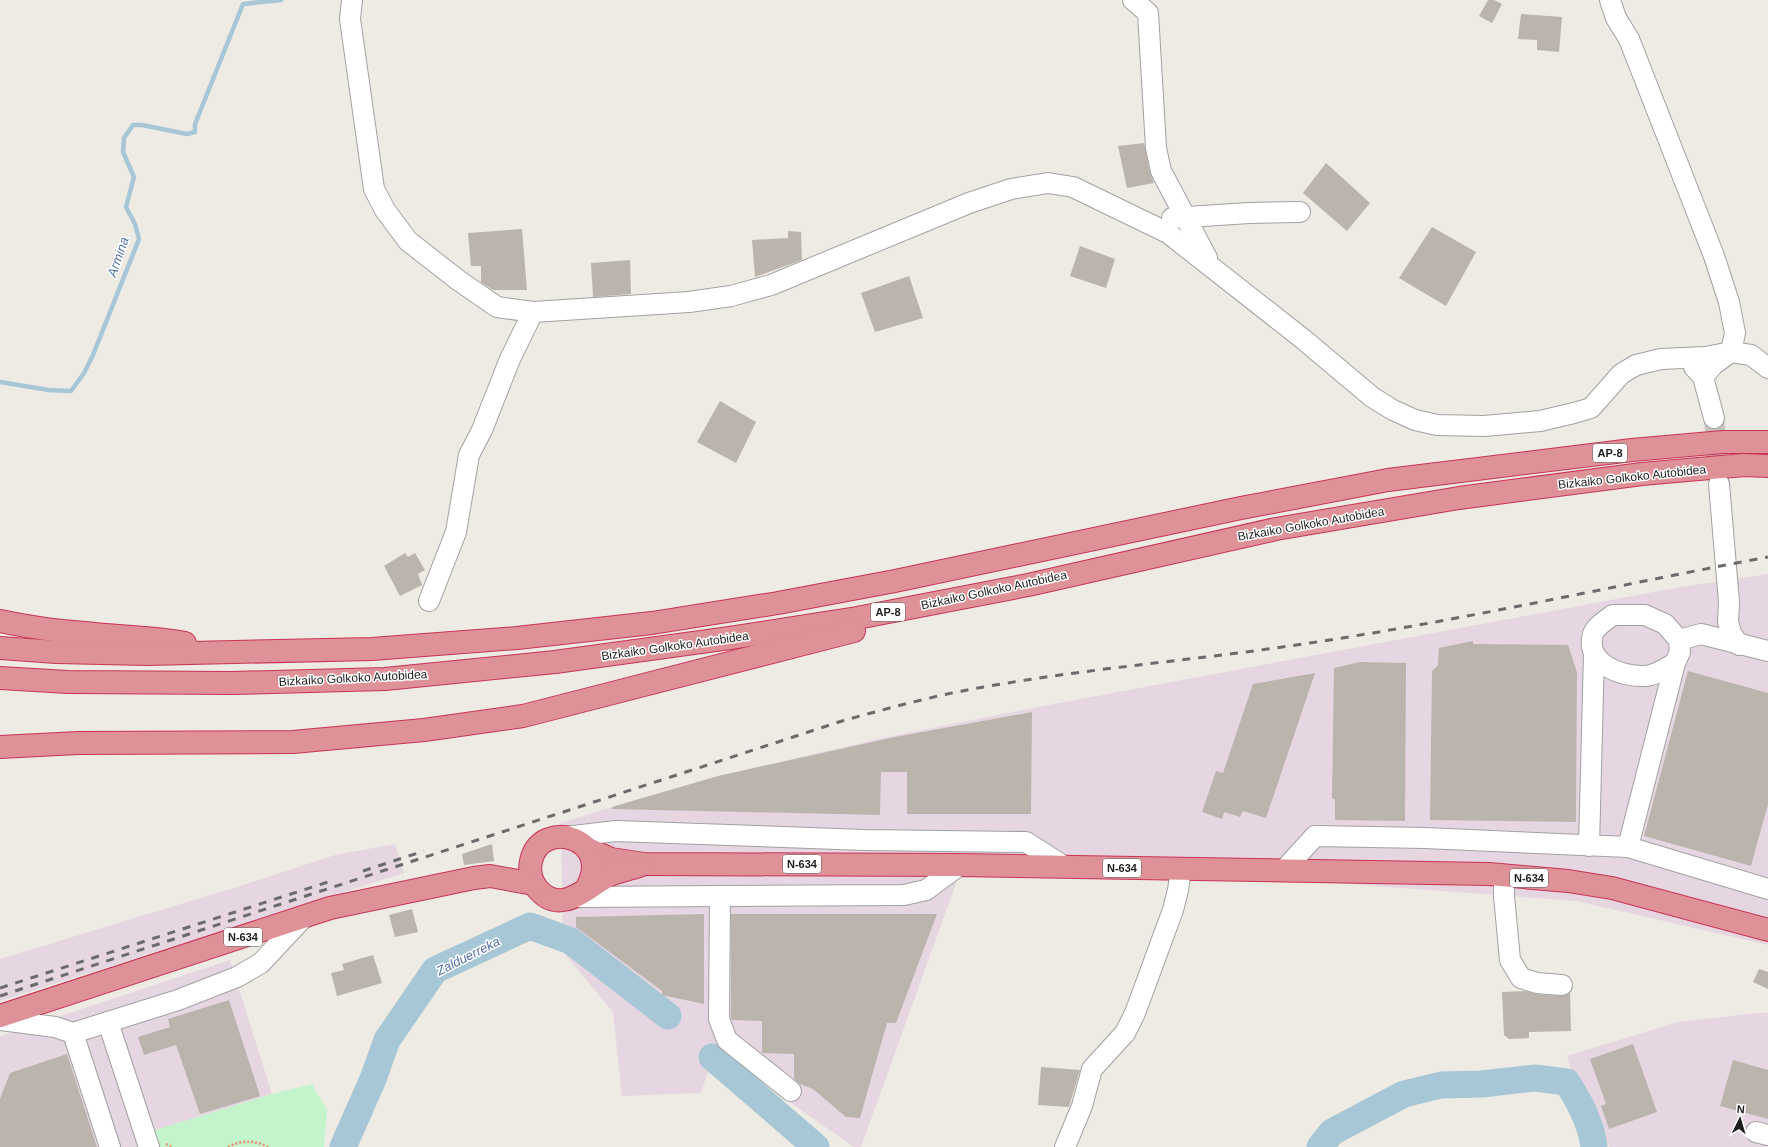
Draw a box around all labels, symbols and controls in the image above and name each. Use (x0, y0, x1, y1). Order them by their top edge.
water label: Armina (104, 235, 132, 280)
road number: AP-8 (1593, 444, 1627, 462)
street label: Bizkaiko Golkoko Autobidea (1557, 462, 1707, 492)
street label: Bizkaiko Golkoko Autobidea (1237, 504, 1386, 544)
street label: Bizkaiko Golkoko Autobidea (920, 568, 1069, 612)
road number: AP-8 (871, 603, 905, 621)
street label: Bizkaiko Golkoko Autobidea (600, 629, 750, 663)
street label: Bizkaiko Golkoko Autobidea (278, 667, 428, 689)
road number: N-634 (783, 855, 821, 873)
road number: N-634 (1103, 859, 1141, 877)
road number: N-634 (1510, 869, 1548, 887)
road number: N-634 (224, 928, 262, 946)
water label: Zalduerreka (433, 934, 502, 979)
north arrow (1720, 1099, 1760, 1139)
text: N (1736, 1103, 1745, 1115)

